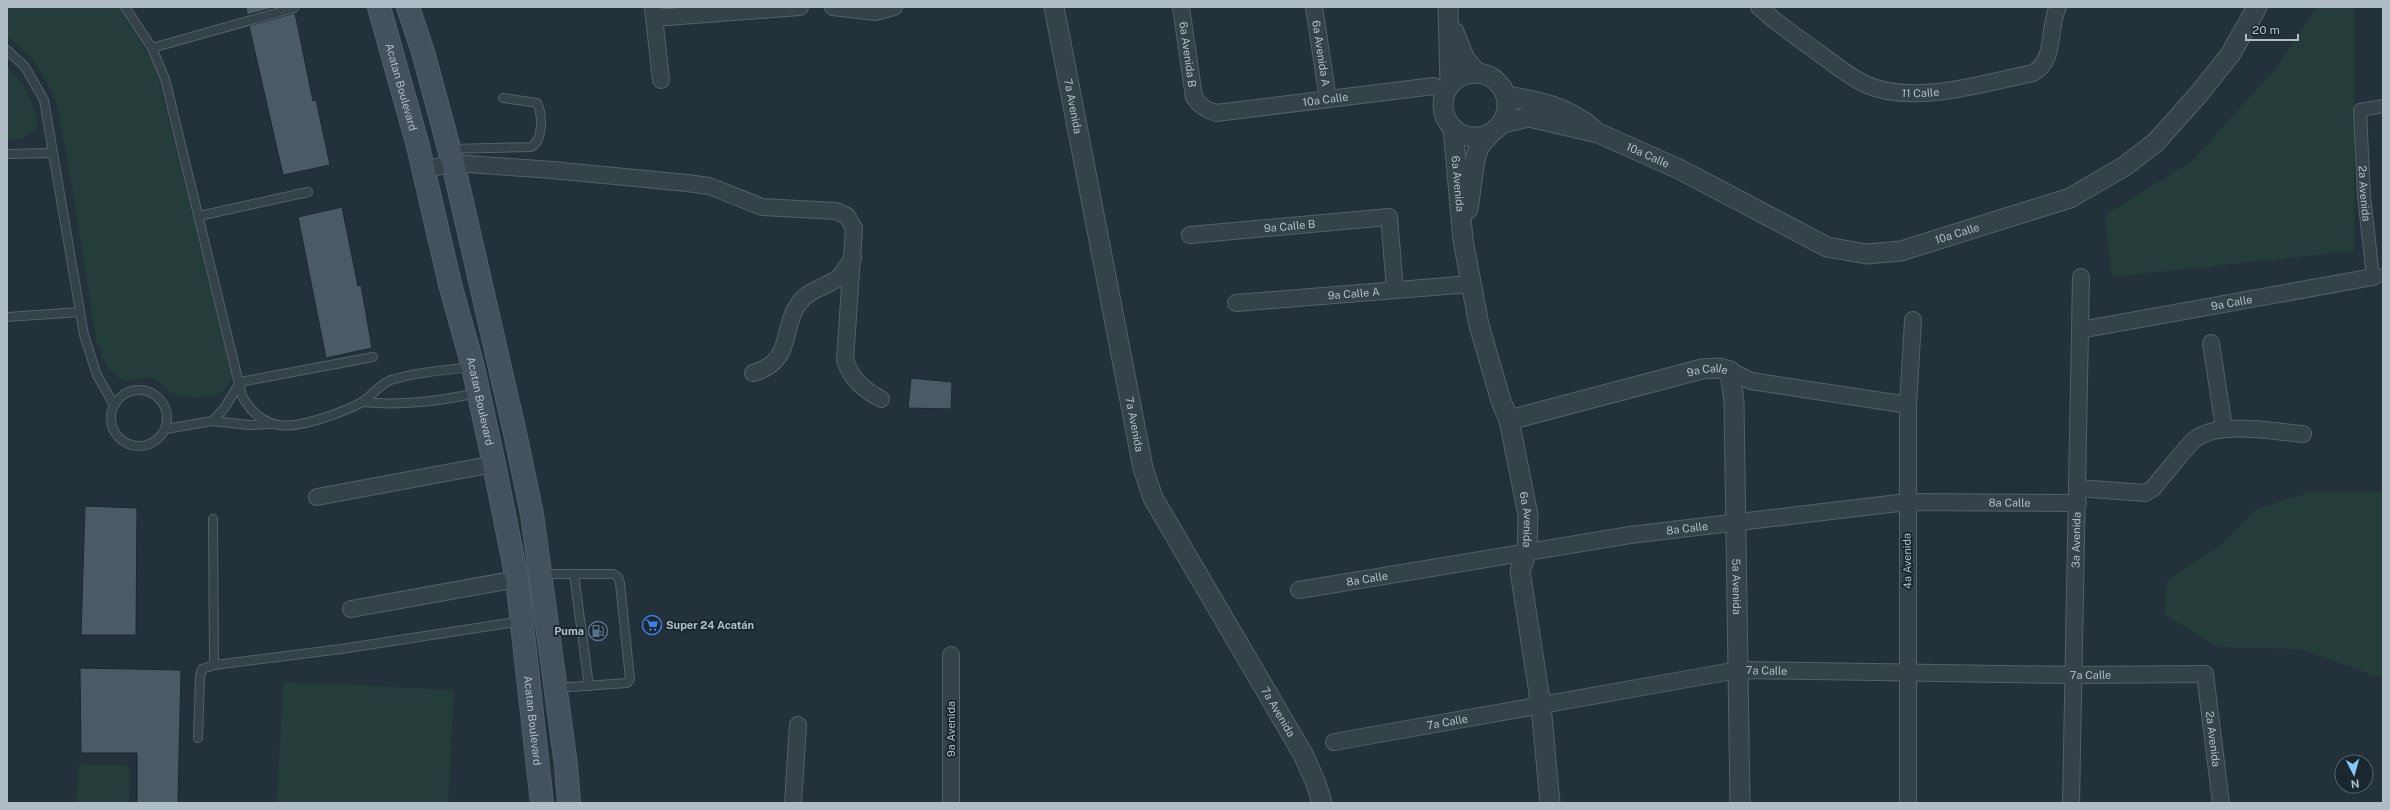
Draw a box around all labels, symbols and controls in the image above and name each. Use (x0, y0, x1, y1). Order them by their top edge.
scale bar (2246, 16, 2298, 42)
street label: 6a Avenida A (1310, 20, 1332, 88)
street label: 6a Avenida B (1177, 21, 1199, 88)
text: 20 m (2252, 23, 2280, 37)
street label: Acatan Boulevard (383, 42, 419, 132)
street label: 7a Avenida (1062, 78, 1084, 135)
street label: 11 Calle (1901, 86, 1940, 99)
street label: 10a Calle (1302, 91, 1349, 108)
street label: 10a Calle (1624, 140, 1671, 170)
street label: 6a Avenida (1450, 155, 1466, 212)
street label: 2a Avenida (2357, 165, 2373, 222)
street label: 9a Calle B (1263, 218, 1316, 234)
street label: 10a Calle (1933, 221, 1981, 246)
street label: 9a Calle A (1327, 285, 1380, 302)
street label: 9a Calle (2210, 293, 2253, 312)
street label: Acatan Boulevard (464, 355, 496, 447)
street label: 9a Calle (1685, 362, 1729, 379)
street label: 7a Avenida (1123, 396, 1146, 453)
street label: 6a Avenida (1517, 491, 1534, 548)
street label: 8a Calle (1988, 496, 2031, 509)
street label: 3a Avenida (2069, 512, 2083, 568)
street label: 8a Calle (1666, 520, 1709, 537)
street label: 4a Avenida (1901, 533, 1913, 589)
street label: 5a Avenida (1730, 558, 1743, 615)
street label: 8a Calle (1345, 569, 1389, 588)
supermarket icon: Super 24 Acatán (641, 614, 663, 636)
place label: Super 24 Acatán (666, 619, 754, 631)
fuel station icon: Puma (587, 620, 609, 642)
place label: Puma (554, 625, 584, 637)
street label: 7a Calle (1746, 664, 1787, 677)
street label: 7a Calle (2070, 669, 2111, 681)
street label: Acatan Boulevard (522, 675, 544, 766)
street label: 7a Avenida (1259, 685, 1298, 739)
street label: 9a Avenida (945, 701, 957, 757)
street label: 2a Avenida (2204, 711, 2222, 768)
street label: 7a Calle (1426, 712, 1469, 731)
north arrow (2334, 754, 2374, 794)
text: N (2350, 778, 2360, 790)

